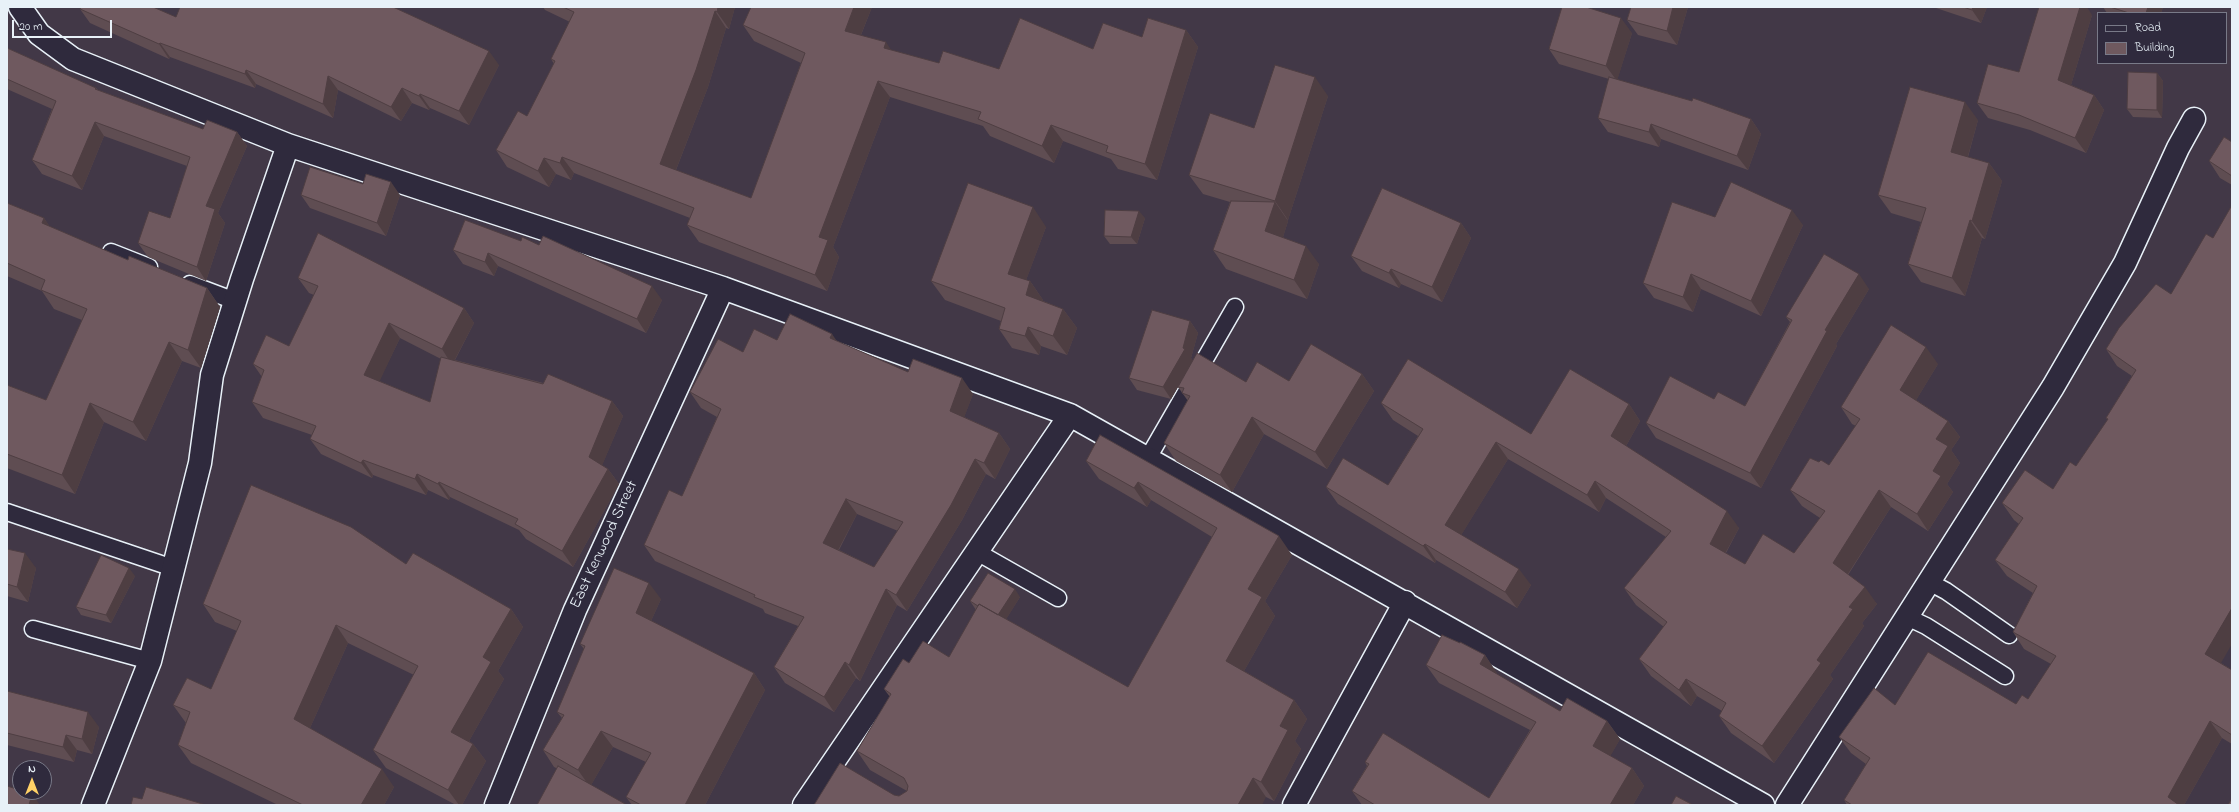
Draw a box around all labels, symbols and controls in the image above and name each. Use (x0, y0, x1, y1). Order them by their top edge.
scale bar (14, 12, 114, 38)
legend (2097, 12, 2227, 64)
text: 20 m (19, 18, 42, 36)
text: Road (2135, 19, 2161, 37)
text: Building (2135, 39, 2174, 57)
street label: East Kenwood Street (567, 478, 643, 612)
north arrow (12, 760, 52, 800)
text: N (28, 761, 36, 777)

